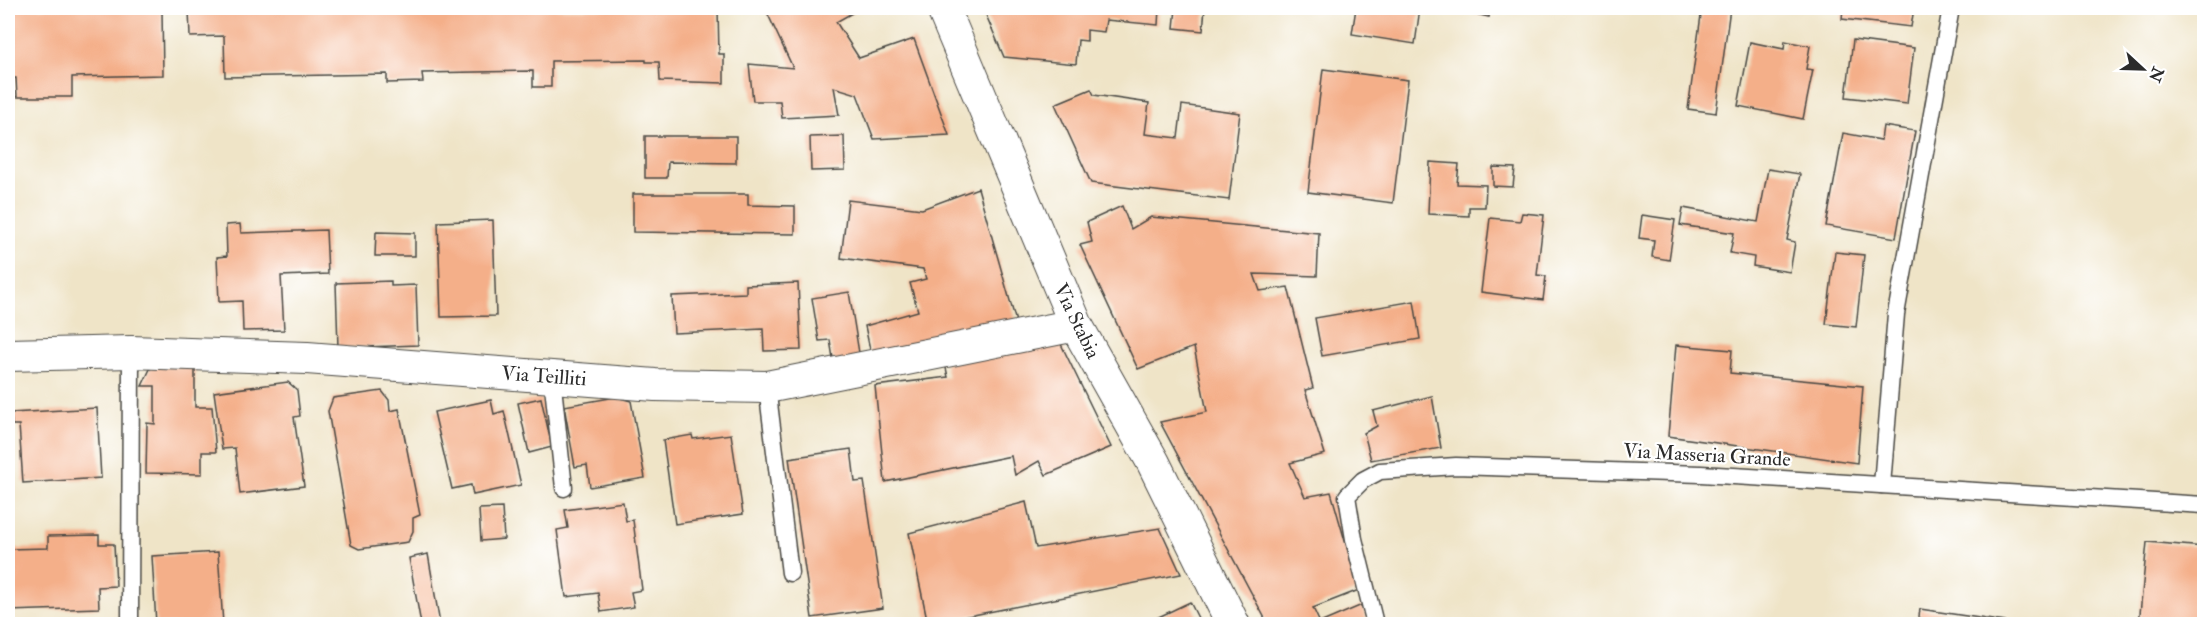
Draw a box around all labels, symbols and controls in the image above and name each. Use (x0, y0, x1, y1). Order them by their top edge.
north arrow (2113, 39, 2173, 99)
text: N (2144, 63, 2168, 85)
street label: Via Stabia (1048, 279, 1106, 364)
street label: Via Teilliti (501, 361, 587, 391)
street label: Via Masseria Grande (1623, 438, 1791, 472)

